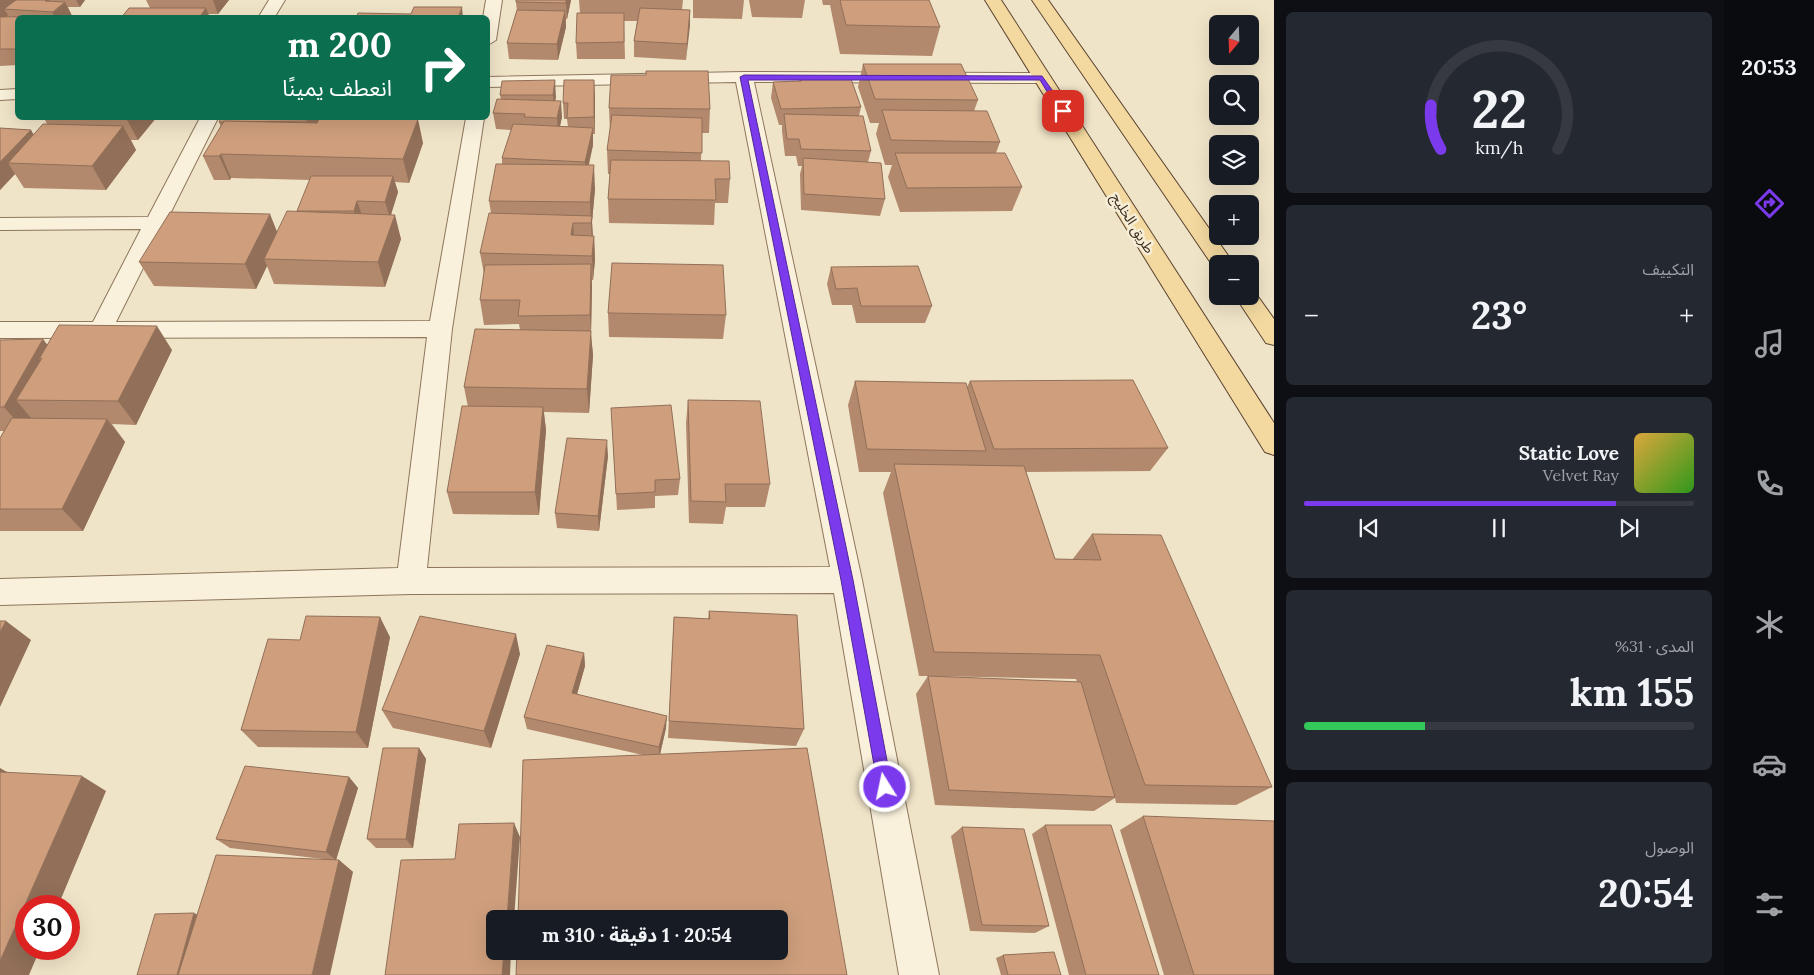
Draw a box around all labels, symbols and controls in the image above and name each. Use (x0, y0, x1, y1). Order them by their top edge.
north arrow (1209, 15, 1259, 65)
map controls (1209, 15, 1259, 305)
text: 200 m (287, 22, 392, 67)
icon: right (410, 35, 475, 100)
text: 20:53 (1741, 53, 1797, 81)
text: انعطف يمينًا (282, 74, 392, 102)
button: search (1209, 75, 1259, 125)
text: 22 (1471, 76, 1527, 142)
pin (1042, 90, 1084, 132)
icon: arrive (1049, 97, 1077, 125)
button: layers (1209, 135, 1259, 185)
text: km/h (1475, 136, 1523, 159)
icon: directions (1752, 186, 1787, 221)
street label: طريق الخليج (1106, 189, 1159, 258)
button: + (1209, 195, 1259, 245)
button: − (1209, 255, 1259, 305)
text: التكييف (1642, 259, 1694, 279)
text: 23° (1471, 291, 1527, 339)
text: − (1304, 298, 1319, 334)
text: + (1679, 298, 1694, 334)
icon: music (1752, 326, 1787, 361)
text: Static Love (1519, 441, 1619, 465)
text: Velvet Ray (1543, 465, 1619, 485)
icon: phone (1752, 466, 1787, 501)
icon: previous (1355, 514, 1383, 542)
icon: pause (1485, 514, 1513, 542)
icon: next (1615, 514, 1643, 542)
icon: climate (1752, 607, 1787, 642)
text: المدى · 31% (1615, 636, 1694, 656)
text: 155 km (1570, 668, 1694, 716)
icon: car (1752, 747, 1787, 782)
position arrow (858, 760, 910, 812)
text: الوصول (1645, 837, 1694, 857)
text: 20:54 (1598, 869, 1694, 917)
icon: filters (1752, 887, 1787, 922)
speed limit sign: 30 (15, 895, 80, 960)
text: 20:54 · 1 دقيقة · 310 m (542, 923, 732, 947)

